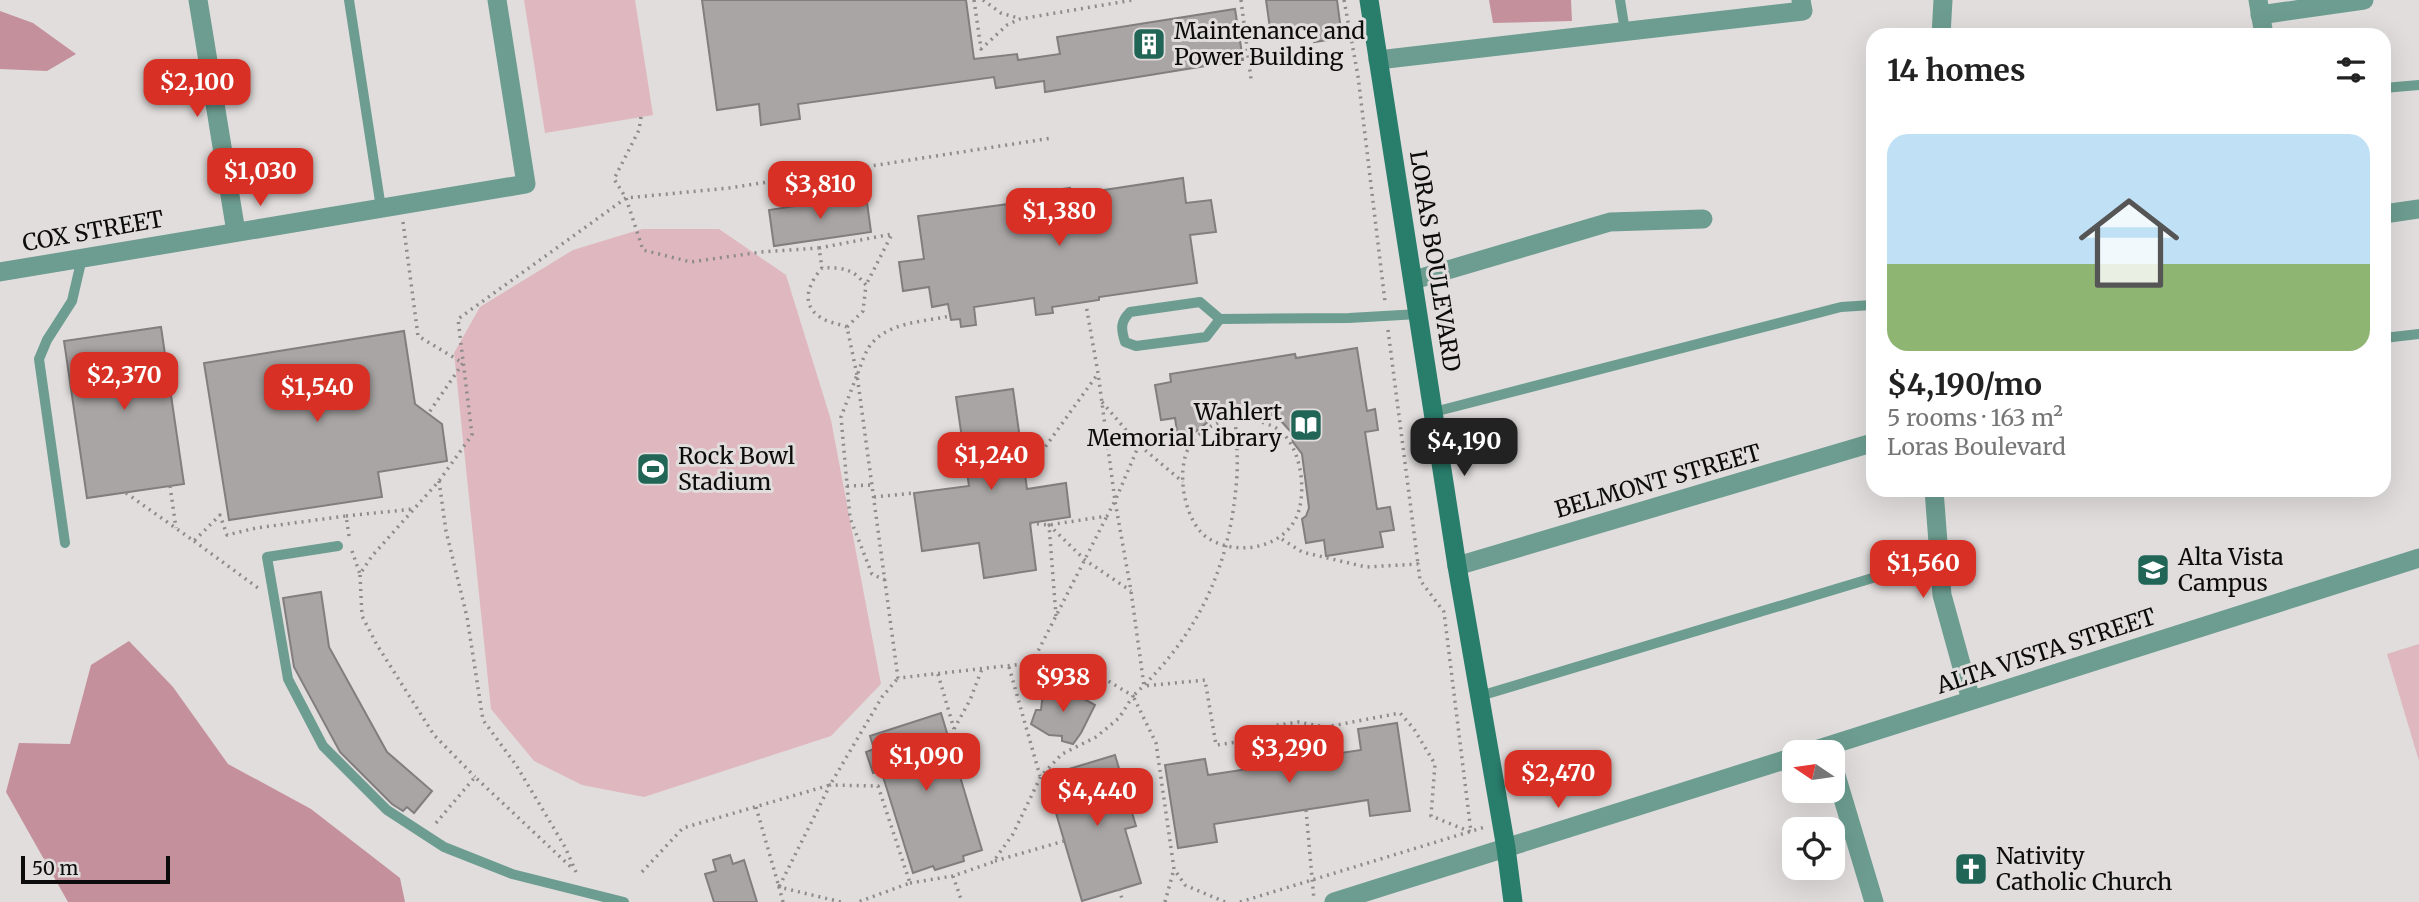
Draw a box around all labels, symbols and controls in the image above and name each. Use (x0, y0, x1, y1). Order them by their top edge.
place label: Maintenance and Power Building (1174, 16, 1365, 71)
building icon: Maintenance and Power Building (1130, 25, 1168, 63)
text: 14 homes (1887, 51, 2025, 89)
icon: filters (2332, 51, 2370, 89)
pin: $2,100 (140, 60, 254, 119)
text: $2,100 (160, 67, 234, 96)
pin: $1,030 (203, 148, 317, 208)
street label: LORAS BOULEVARD (1404, 148, 1467, 374)
text: $1,030 (223, 156, 297, 185)
pin: $3,810 (763, 162, 877, 221)
text: $3,810 (784, 169, 856, 198)
icon: home (2066, 180, 2192, 306)
pin: $1,380 (1002, 188, 1116, 248)
text: $1,380 (1022, 196, 1096, 225)
street label: COX STREET (20, 204, 166, 257)
pin: $2,370 (67, 352, 181, 412)
text: $2,370 (86, 360, 162, 389)
pin: $1,540 (260, 364, 374, 424)
text: $4,190/mo (1887, 365, 2042, 403)
text: $1,540 (280, 372, 354, 401)
place label: Wahlert Memorial Library (1087, 397, 1283, 452)
text: 5 rooms · 163 m² (1887, 403, 2063, 432)
library icon: Wahlert Memorial Library (1287, 406, 1325, 444)
pin: $4,190 (1407, 419, 1521, 478)
text: $4,190 (1427, 426, 1501, 455)
text: Loras Boulevard (1887, 432, 2066, 461)
pin: $1,240 (934, 433, 1048, 492)
street label: BELMONT STREET (1551, 437, 1764, 524)
text: $1,240 (953, 440, 1029, 469)
place label: Rock Bowl Stadium (678, 441, 795, 496)
sports icon: Rock Bowl Stadium (634, 450, 672, 488)
pin: $1,560 (1866, 540, 1980, 600)
place label: Alta Vista Campus (2177, 542, 2284, 597)
text: $1,560 (1886, 548, 1960, 577)
school or university icon: Alta Vista Campus (2134, 551, 2172, 589)
street label: ALTA VISTA STREET (1932, 601, 2159, 700)
pin: $938 (1022, 654, 1104, 714)
text: $938 (1036, 662, 1090, 691)
pin: $3,290 (1232, 726, 1346, 785)
text: $3,290 (1251, 733, 1327, 762)
pin: $1,090 (869, 734, 983, 793)
north arrow (1782, 740, 1844, 803)
map controls (1782, 740, 1845, 880)
text: $1,090 (888, 741, 964, 770)
pin: $2,470 (1501, 750, 1615, 810)
text: $2,470 (1521, 758, 1595, 787)
pin: $4,440 (1040, 768, 1154, 828)
text: $4,440 (1057, 776, 1137, 805)
button: locate (1782, 817, 1845, 880)
place label: Nativity Catholic Church (1996, 841, 2172, 896)
church icon: Nativity Catholic Church (1952, 850, 1990, 888)
scale bar (21, 853, 170, 885)
text: 50 m (32, 856, 78, 880)

